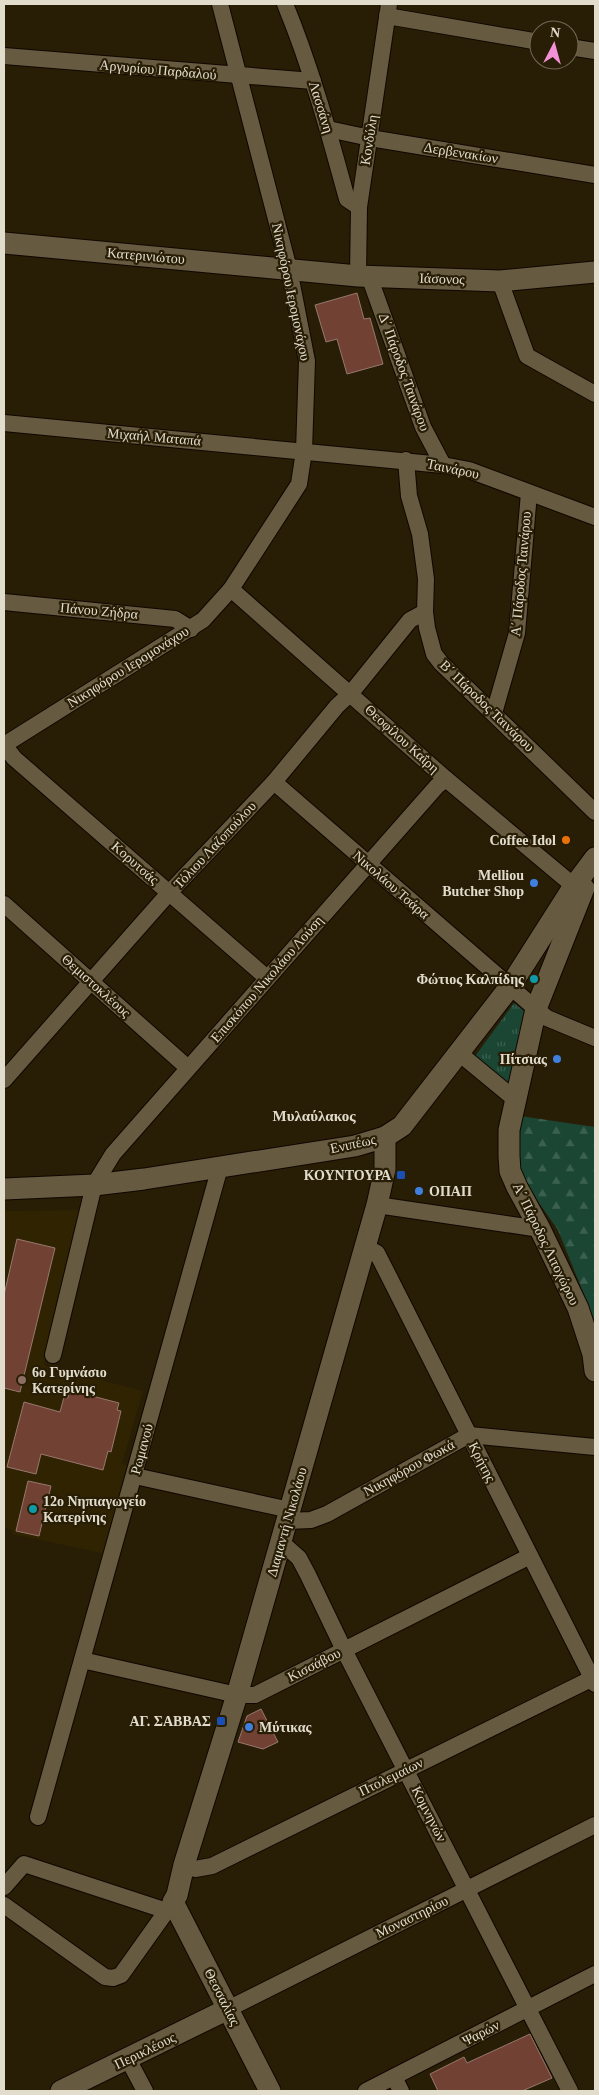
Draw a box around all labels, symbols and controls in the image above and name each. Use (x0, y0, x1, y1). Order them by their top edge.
north arrow (529, 20, 579, 70)
text: N (549, 25, 561, 41)
street label: Αργυρίου Παρδαλού (99, 57, 217, 83)
street label: Λασσάνη (306, 79, 336, 135)
street label: Κονδύλη (358, 114, 380, 166)
street label: Δερβενακίων (423, 140, 499, 166)
street label: Νικηφόρου Ιερομονάχου (269, 222, 313, 362)
street label: Κατερινιώτου (106, 245, 186, 267)
street label: Ιάσονος (419, 271, 465, 287)
street label: Δ΄ Πάροδος Ταινάρου (376, 311, 432, 433)
street label: Μιχαήλ Ματαπά (106, 425, 202, 449)
street label: Ταινάρου (425, 456, 481, 482)
street label: Α΄ Πάροδος Ταινάρου (508, 511, 534, 637)
street label: Πάνου Ζήδρα (59, 600, 139, 622)
street label: Νικηφόρου Ιερομονάχου (65, 623, 192, 711)
street label: Β΄ Πάροδος Ταινάρου (437, 657, 537, 755)
street label: Θεοφίλου Καΐρη (362, 702, 442, 776)
street label: Τόλιου Λαζοπούλου (171, 798, 259, 891)
place label: Coffee Idol (490, 833, 556, 848)
marker: Coffee Idol (560, 834, 572, 846)
street label: Κορυτσάς (109, 839, 162, 888)
street label: Νικολάου Τσάρα (350, 848, 433, 922)
place label: Melliou Butcher Shop (442, 868, 524, 899)
marker: Melliou Butcher Shop (528, 877, 540, 889)
street label: Επισκόπου Νικολάου Λούση (208, 913, 326, 1045)
street label: Θεμιστοκλέους (59, 951, 134, 1021)
place label: Φώτιος Καλπίδης (417, 972, 525, 987)
marker: Φώτιος Καλπίδης (528, 973, 540, 985)
place label: Πίτσιας (500, 1052, 548, 1067)
marker: Πίτσιας (551, 1053, 563, 1065)
district label: Μυλαύλακος (273, 1108, 356, 1124)
street label: Ενιπέως (329, 1132, 378, 1156)
place label: ΚΟΥΝΤΟΥΡΑ (304, 1168, 392, 1183)
marker: ΚΟΥΝΤΟΥΡΑ (395, 1169, 407, 1181)
street label: Α΄ Πάροδος Λιτοχώρου (510, 1180, 582, 1308)
place label: ΟΠΑΠ (429, 1184, 472, 1199)
marker: ΟΠΑΠ (413, 1185, 425, 1197)
place label: 6ο Γυμνάσιο Κατερίνης (32, 1365, 107, 1396)
marker: 6ο Γυμνάσιο Κατερίνης (16, 1374, 28, 1386)
street label: Ρωμανού (128, 1422, 156, 1476)
street label: Νικηφόρου Φωκά (361, 1437, 458, 1499)
street label: Κρήτης (466, 1439, 499, 1485)
street label: Διαμαντή Νικολάου (264, 1465, 310, 1579)
place label: 12ο Νηπιαγωγείο Κατερίνης (43, 1494, 146, 1525)
marker: 12ο Νηπιαγωγείο Κατερίνης (27, 1503, 39, 1515)
street label: Κισσάβου (285, 1645, 343, 1685)
place label: ΑΓ. ΣΑΒΒΑΣ (129, 1714, 211, 1729)
marker: ΑΓ. ΣΑΒΒΑΣ (215, 1715, 227, 1727)
place label: Μύτικας (259, 1720, 312, 1735)
marker: Μύτικας (243, 1721, 255, 1733)
street label: Πτολεμαίων (356, 1755, 426, 1799)
street label: Κομνηνών (409, 1784, 449, 1844)
street label: Μοναστηρίου (374, 1893, 451, 1941)
street label: Θεσσαλίας (201, 1966, 243, 2028)
street label: Ψαρών (460, 2017, 502, 2049)
street label: Περικλέους (112, 2030, 178, 2072)

